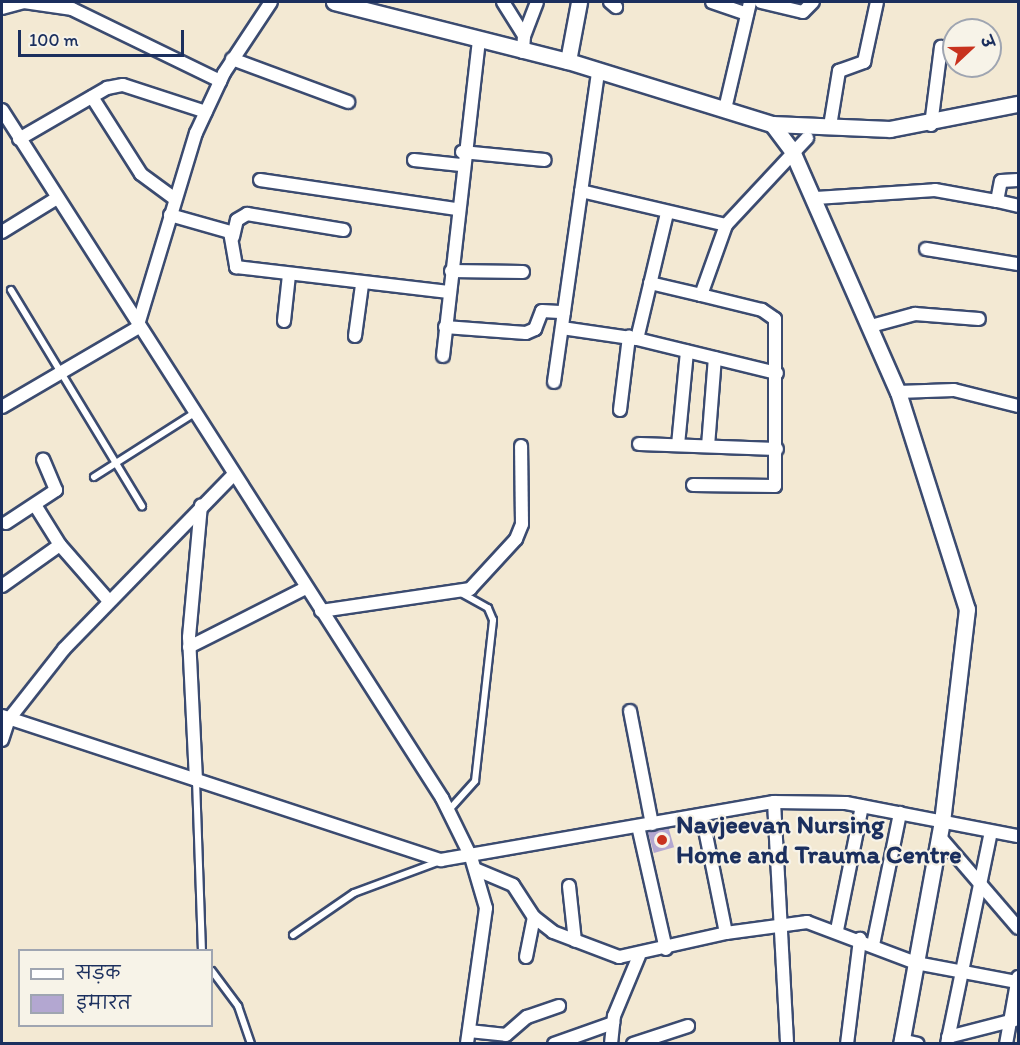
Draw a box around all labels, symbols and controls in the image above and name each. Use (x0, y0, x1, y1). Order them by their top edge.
scale bar (21, 18, 188, 56)
north arrow (942, 18, 1002, 78)
text: 100 m (29, 29, 79, 51)
text: उ (976, 33, 998, 50)
place label: Navjeevan Nursing Home and Trauma Centre (676, 809, 963, 870)
marker: Navjeevan Nursing Home and Trauma Centre (653, 831, 671, 849)
legend (18, 949, 213, 1027)
text: सड़क (76, 962, 120, 984)
text: इमारत (76, 992, 131, 1014)

